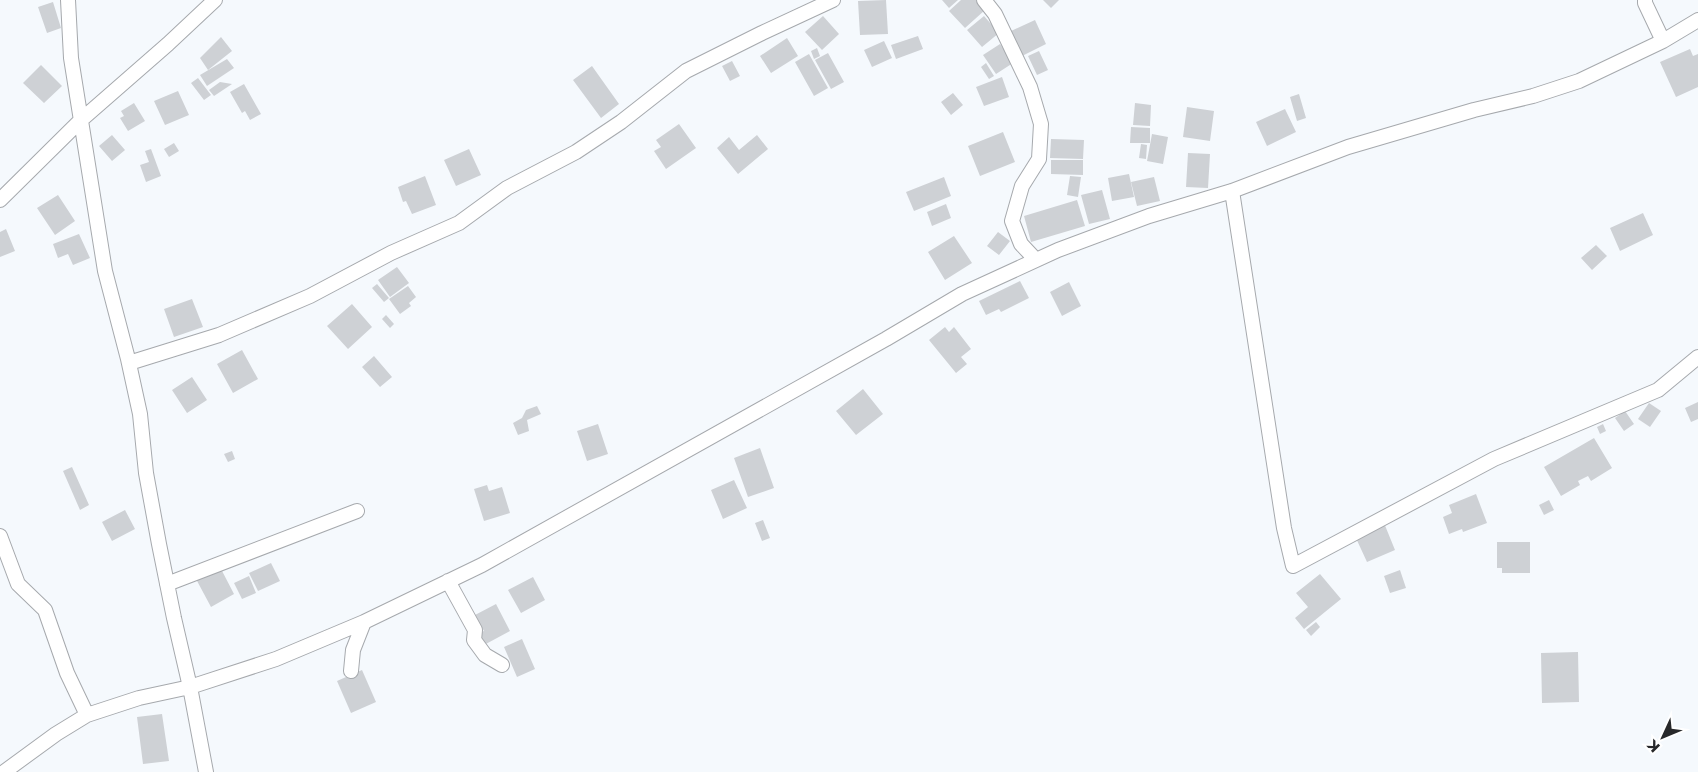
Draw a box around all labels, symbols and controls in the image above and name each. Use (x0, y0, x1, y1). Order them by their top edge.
north arrow (1638, 712, 1688, 762)
text: K (1643, 736, 1663, 755)

